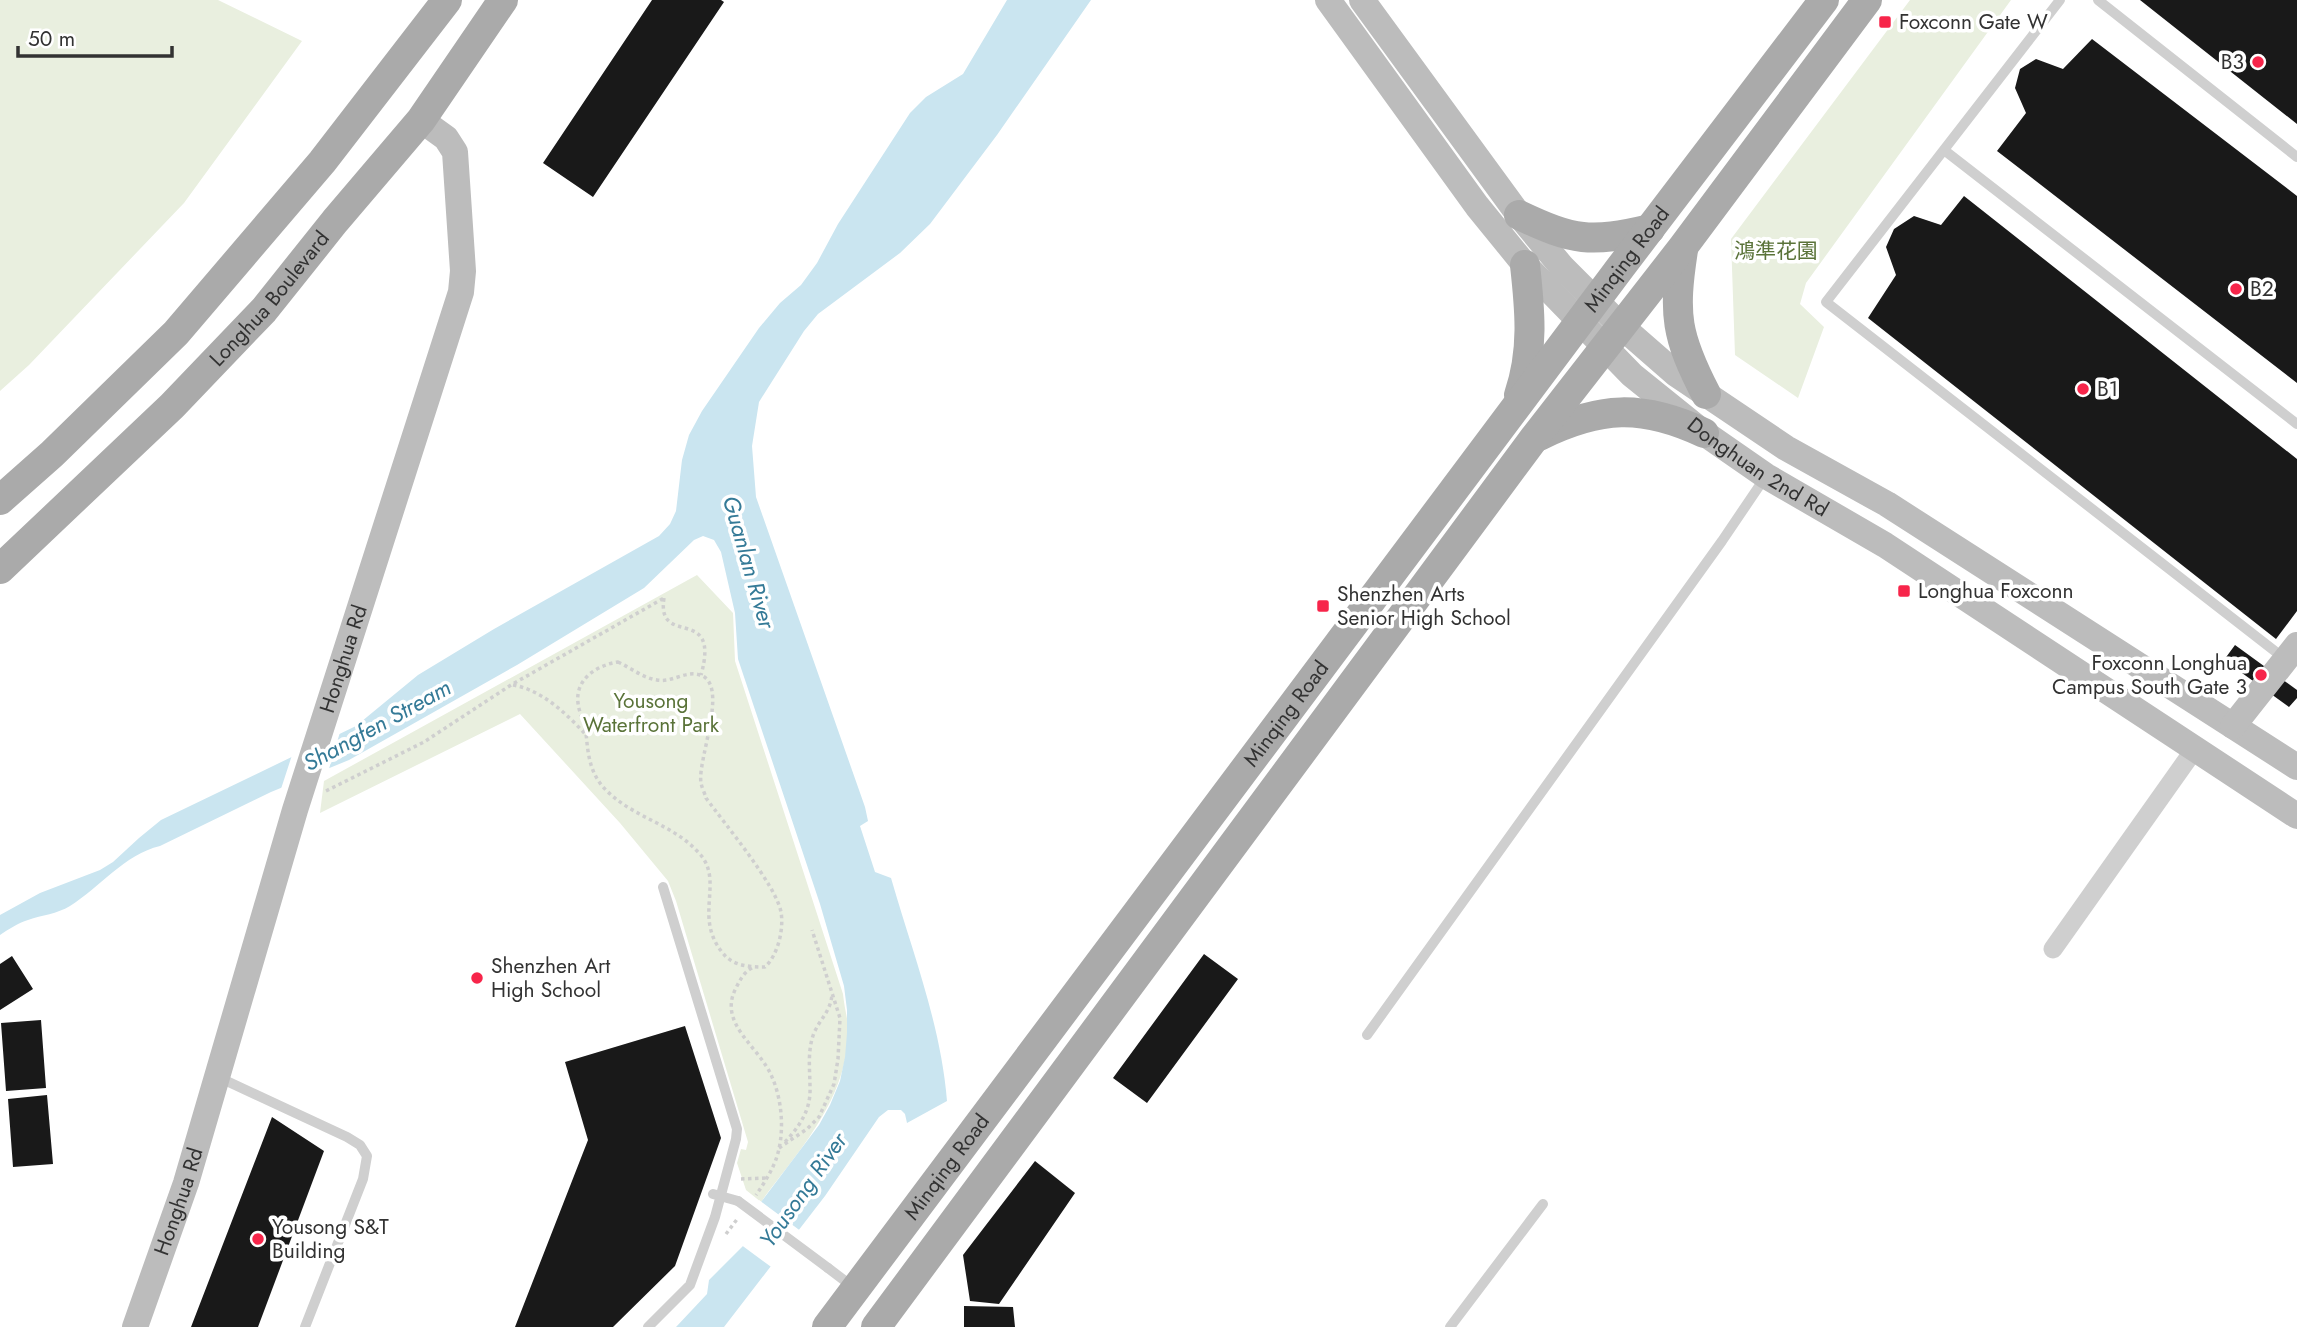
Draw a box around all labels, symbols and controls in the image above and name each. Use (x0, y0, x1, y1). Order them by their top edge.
place label: Foxconn Gate W (1899, 7, 2048, 37)
scale bar (18, 14, 172, 58)
marker: Foxconn Gate W (1877, 14, 1893, 30)
text: 50 m (28, 24, 75, 54)
place label: B3 (2221, 47, 2244, 77)
marker: B3 (2250, 54, 2266, 70)
street label: Minqing Road (1577, 200, 1677, 318)
street label: Longhua Boulevard (203, 225, 336, 373)
park label: 鴻準花園 (1734, 236, 1818, 266)
place label: B2 (2250, 274, 2274, 304)
marker: B2 (2228, 281, 2244, 297)
place label: B1 (2097, 374, 2118, 404)
marker: B1 (2075, 381, 2091, 397)
street label: Donghuan 2nd Rd (1681, 410, 1834, 524)
water label: Guanlan River (714, 492, 785, 634)
place label: Longhua Foxconn (1918, 576, 2073, 606)
place label: Shenzhen Arts Senior High School (1337, 579, 1511, 633)
marker: Longhua Foxconn (1896, 583, 1912, 599)
marker: Shenzhen Arts Senior High School (1315, 598, 1331, 614)
street label: Honghua Rd (312, 601, 375, 717)
place label: Foxconn Longhua Campus South Gate 3 (2052, 648, 2247, 702)
street label: Minqing Road (1236, 655, 1336, 773)
marker: Foxconn Longhua Campus South Gate 3 (2253, 667, 2269, 683)
water label: Shangfen Stream (297, 670, 457, 780)
park label: Yousong Waterfront Park (583, 686, 720, 740)
place label: Shenzhen Art High School (491, 951, 610, 1005)
marker: Shenzhen Art High School (469, 970, 485, 986)
street label: Minqing Road (897, 1108, 997, 1226)
water label: Yousong River (751, 1124, 856, 1254)
street label: Honghua Rd (147, 1144, 211, 1259)
place label: Yousong S&T Building (272, 1212, 389, 1266)
marker: Yousong S&T Building (250, 1231, 266, 1247)

